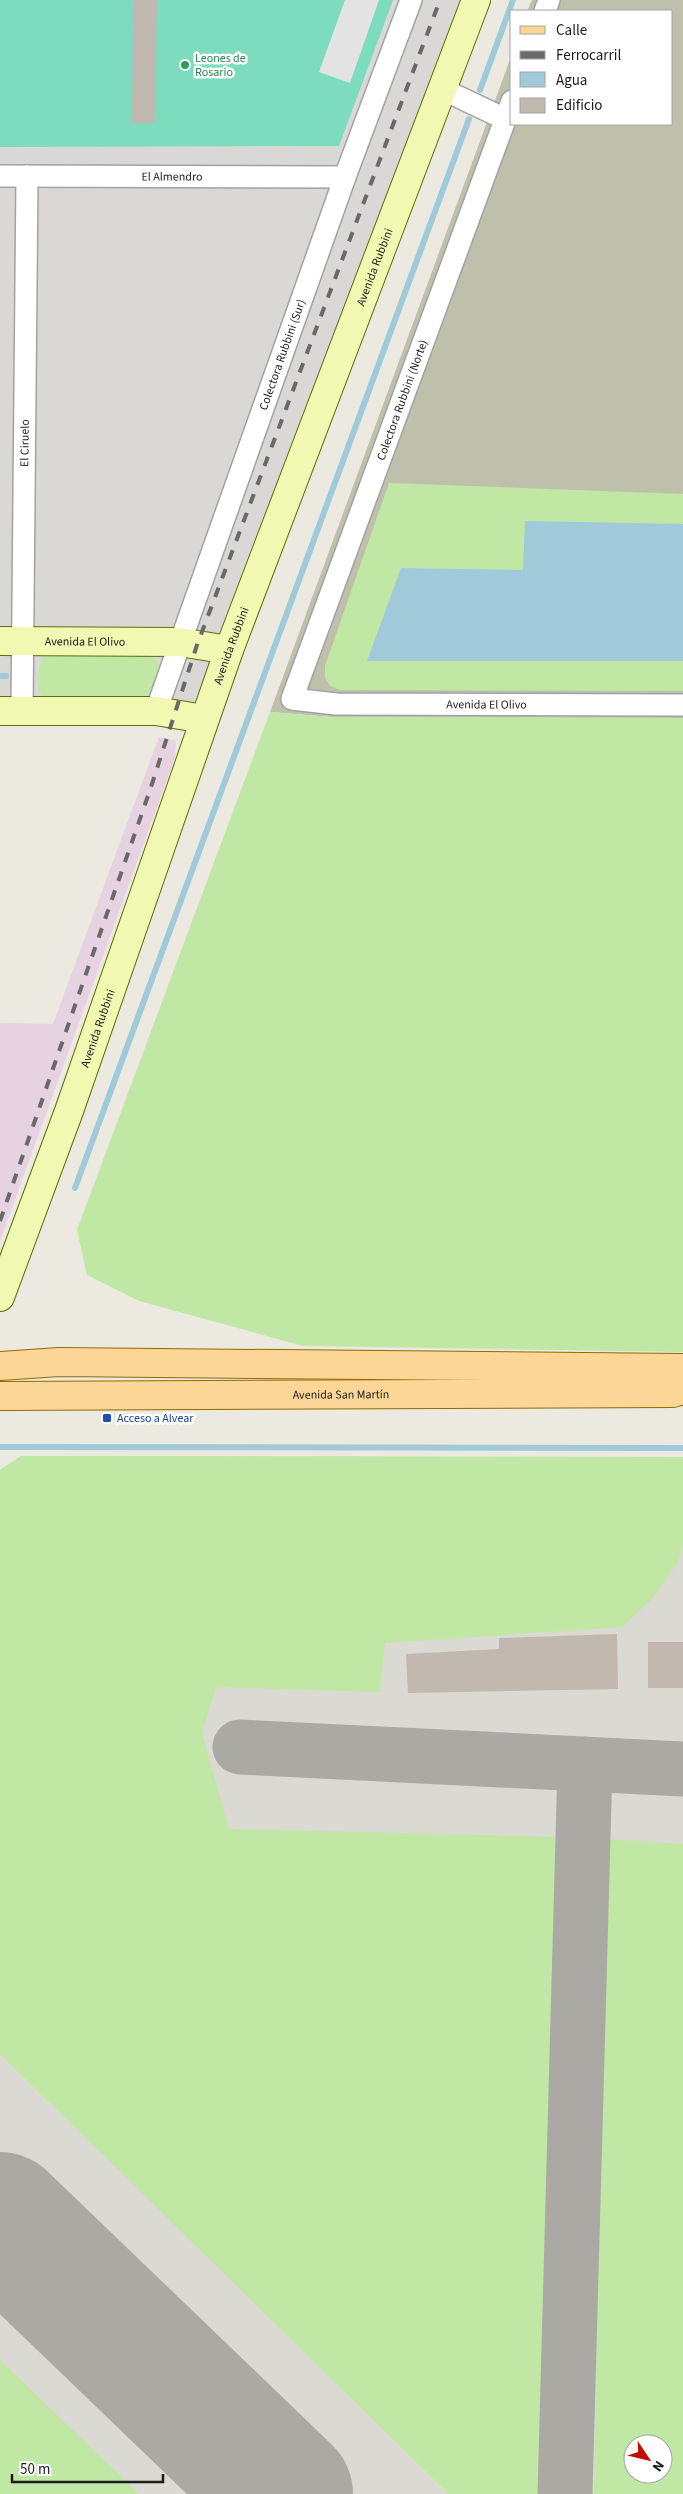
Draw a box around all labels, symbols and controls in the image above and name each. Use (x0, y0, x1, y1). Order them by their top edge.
legend (510, 10, 673, 125)
text: Calle (556, 20, 587, 41)
text: Ferrocarril (556, 45, 621, 66)
place label: Leones de Rosario (195, 50, 246, 81)
marker: Leones de Rosario (179, 59, 191, 71)
text: Agua (556, 70, 587, 91)
text: Edificio (556, 95, 603, 116)
street label: El Almendro (141, 168, 203, 186)
street label: Avenida Rubbini (353, 226, 397, 308)
street label: Colectora Rubbini (Sur) (255, 297, 310, 413)
street label: Colectora Rubbini (Norte) (373, 337, 432, 463)
street label: El Ciruelo (16, 419, 34, 467)
street label: Avenida Rubbini (210, 605, 254, 687)
street label: Avenida El Olivo (45, 633, 125, 651)
street label: Avenida El Olivo (446, 696, 527, 714)
street label: Avenida Rubbini (77, 987, 120, 1070)
street label: Avenida San Martín (293, 1386, 389, 1404)
place label: Acceso a Alvear (117, 1410, 194, 1427)
marker: Acceso a Alvear (101, 1412, 113, 1424)
north arrow (623, 2434, 673, 2484)
scale bar (12, 2452, 164, 2484)
text: N (647, 2456, 669, 2475)
text: 50 m (20, 2459, 50, 2480)

